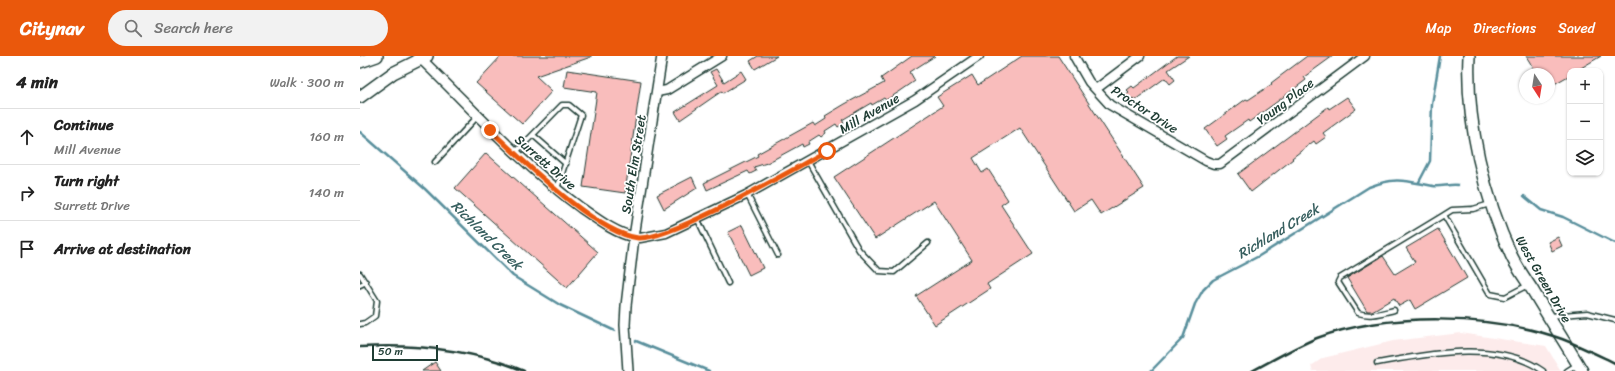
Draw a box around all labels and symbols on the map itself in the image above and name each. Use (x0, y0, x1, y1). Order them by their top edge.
north arrow (1519, 68, 1555, 104)
street label: Young Place (1251, 72, 1319, 131)
street label: Proctor Drive (1106, 79, 1183, 140)
street label: Mill Avenue (835, 87, 904, 140)
street label: South Elm Street (614, 113, 653, 215)
route end (481, 121, 499, 139)
street label: Surrett Drive (509, 129, 582, 196)
route start (818, 142, 836, 160)
water label: Richland Creek (445, 194, 530, 277)
water label: Richland Creek (1232, 196, 1326, 266)
street label: West Green Drive (1509, 231, 1578, 328)
scale bar (372, 343, 438, 362)

